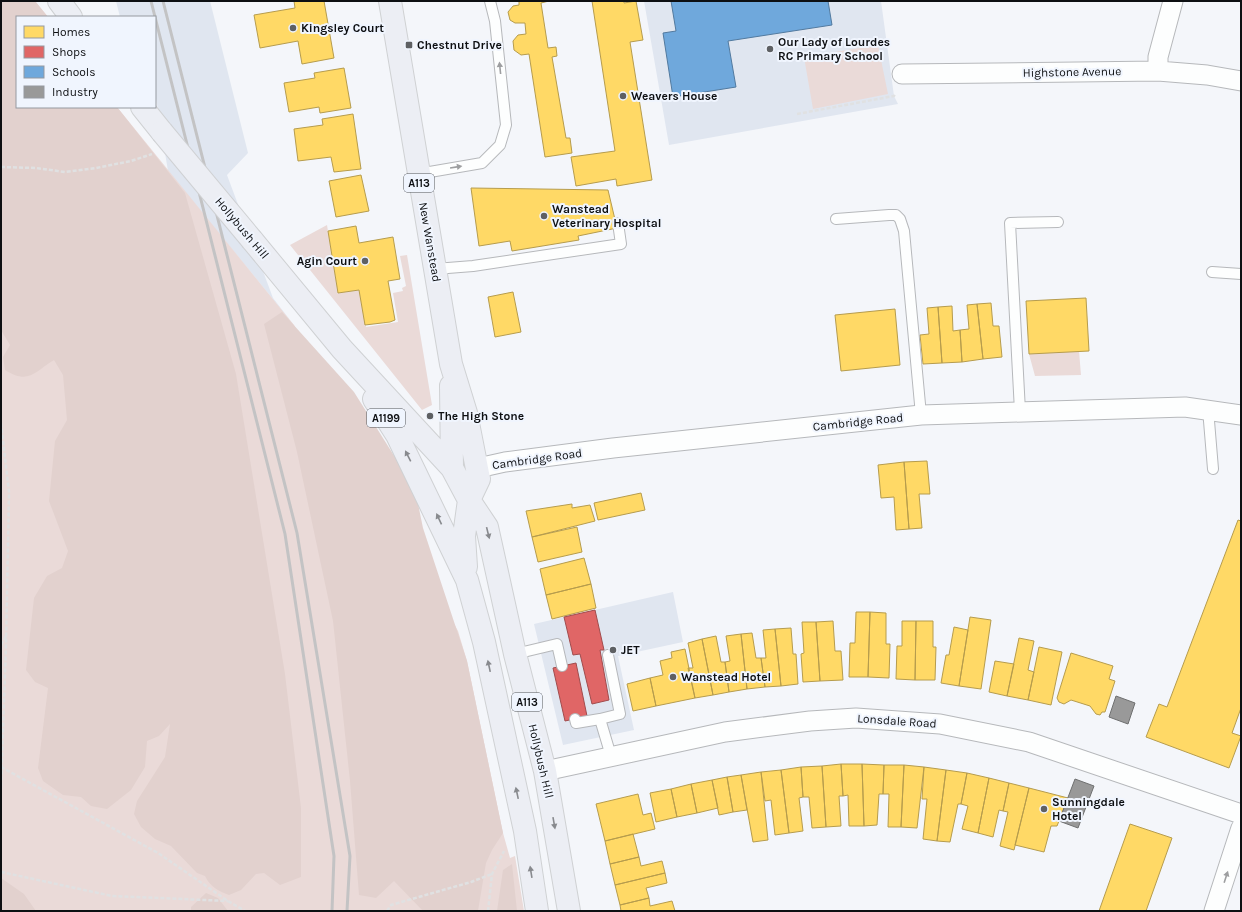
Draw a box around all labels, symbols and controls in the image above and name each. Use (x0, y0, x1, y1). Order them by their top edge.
legend (16, 16, 156, 108)
place label: Kingsley Court (301, 21, 384, 35)
marker: Kingsley Court (288, 23, 298, 33)
text: Homes (52, 25, 90, 39)
place label: Our Lady of Lourdes RC Primary School (778, 35, 890, 63)
place label: Chestnut Drive (417, 38, 502, 52)
marker: Chestnut Drive (404, 40, 414, 50)
marker: Our Lady of Lourdes RC Primary School (765, 44, 775, 54)
text: Shops (52, 45, 86, 59)
one-way arrow (497, 62, 503, 74)
street label: Highstone Avenue (1023, 64, 1121, 80)
text: Schools (52, 65, 95, 79)
text: Industry (52, 85, 98, 99)
place label: Weavers House (631, 89, 717, 103)
marker: Weavers House (618, 91, 628, 101)
one-way arrow (450, 164, 462, 170)
road number: A113 (404, 174, 434, 192)
street label: Hollybush Hill (212, 194, 272, 262)
street label: New Wanstead (416, 201, 444, 283)
place label: Wanstead Veterinary Hospital (552, 202, 661, 230)
marker: Wanstead Veterinary Hospital (539, 211, 549, 221)
place label: Agin Court (297, 254, 357, 268)
marker: Agin Court (360, 256, 370, 266)
road number: A1199 (367, 409, 405, 427)
place label: The High Stone (438, 409, 524, 423)
street label: Cambridge Road (812, 410, 904, 434)
marker: The High Stone (425, 411, 435, 421)
street label: Cambridge Road (491, 446, 583, 472)
one-way arrow (404, 450, 411, 462)
one-way arrow (436, 514, 442, 525)
one-way arrow (486, 527, 492, 539)
place label: JET (621, 643, 640, 657)
marker: JET (608, 645, 618, 655)
one-way arrow (486, 660, 492, 672)
place label: Wanstead Hotel (681, 670, 771, 684)
marker: Wanstead Hotel (668, 672, 678, 682)
road number: A113 (512, 693, 542, 711)
street label: Lonsdale Road (857, 711, 937, 731)
street label: Hollybush Hill (526, 722, 556, 800)
one-way arrow (513, 787, 519, 799)
place label: Sunningdale Hotel (1052, 795, 1125, 823)
marker: Sunningdale Hotel (1039, 804, 1049, 814)
one-way arrow (551, 817, 557, 829)
one-way arrow (528, 866, 534, 879)
one-way arrow (1223, 871, 1229, 883)

